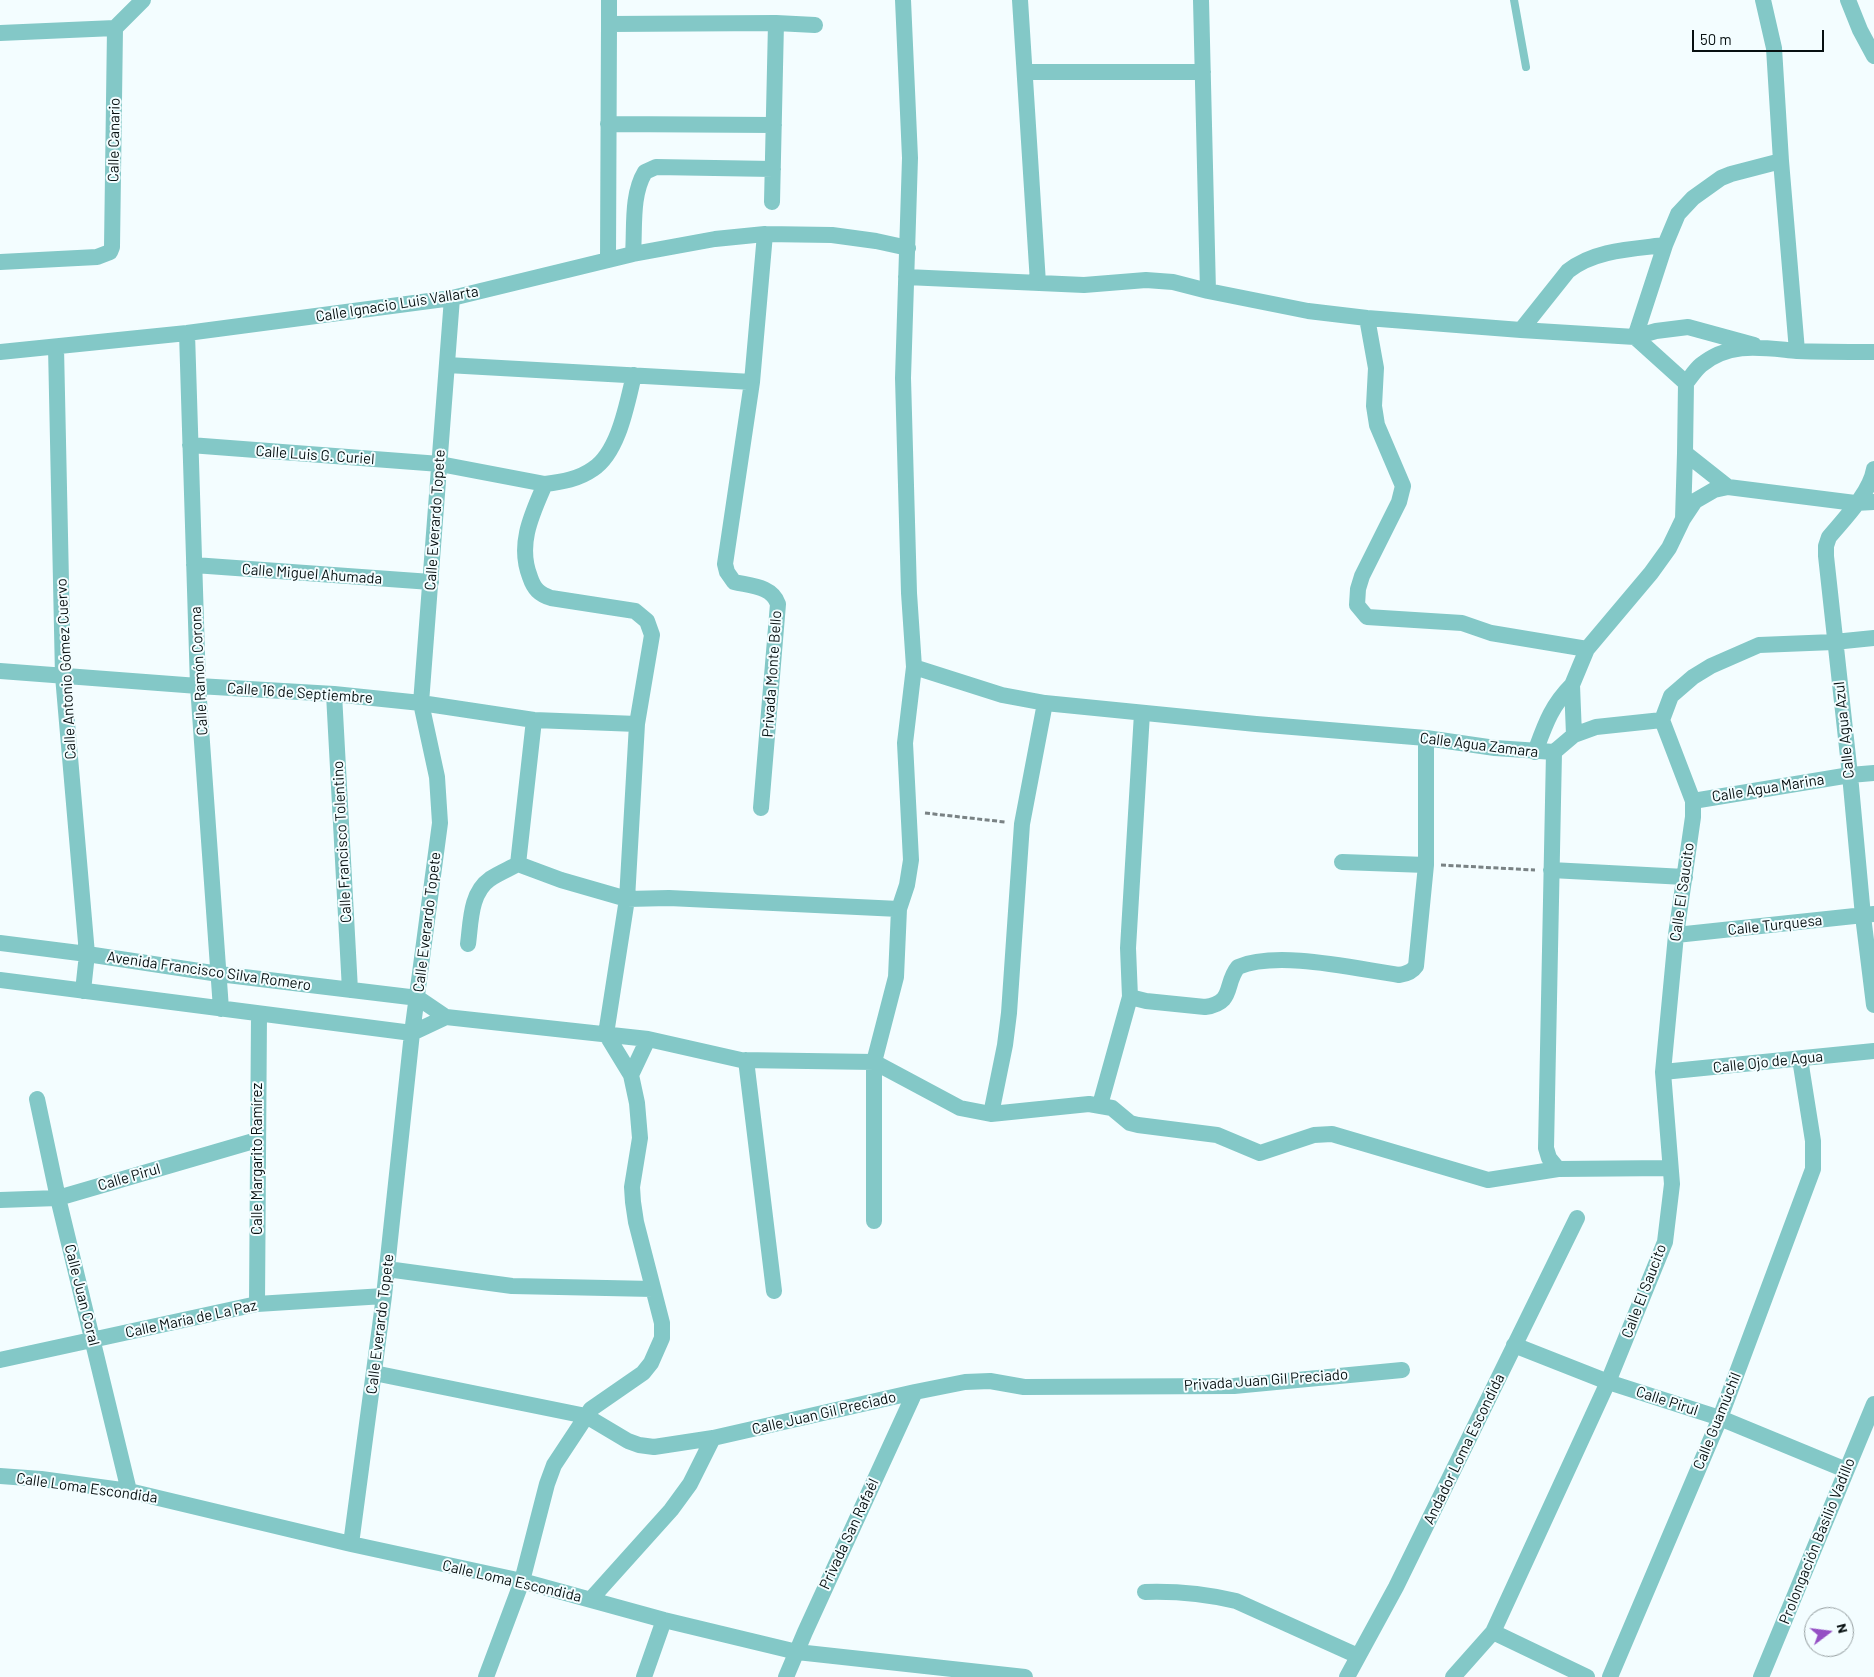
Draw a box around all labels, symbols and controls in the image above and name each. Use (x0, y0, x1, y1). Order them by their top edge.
scale bar (1694, 20, 1826, 52)
text: 50 m (1700, 30, 1732, 48)
street label: Calle Canario (104, 98, 124, 182)
street label: Calle Ignacio Luis Vallarta (314, 282, 480, 326)
street label: Calle Luis G. Curiel (255, 442, 375, 468)
street label: Calle Everardo Topete (421, 449, 449, 591)
street label: Calle Miguel Ahumada (241, 560, 383, 588)
street label: Calle Antonio Gómez Cuervo (52, 578, 80, 760)
street label: Calle Ramón Corona (187, 606, 211, 736)
street label: Privada Monte Bello (759, 610, 785, 738)
street label: Calle 16 de Septiembre (227, 679, 373, 707)
street label: Calle Agua Azul (1830, 681, 1858, 779)
street label: Calle Agua Zamara (1419, 729, 1539, 761)
street label: Calle Francisco Tolentino (329, 760, 355, 924)
street label: Calle Agua Marina (1711, 770, 1825, 806)
street label: Calle El Saucito (1666, 841, 1698, 943)
street label: Calle Everardo Topete (409, 851, 445, 993)
street label: Calle Turquesa (1727, 911, 1823, 939)
street label: Avenida Francisco Silva Romero (106, 948, 312, 994)
street label: Calle Ojo de Agua (1712, 1047, 1824, 1077)
street label: Calle Margarito Ramírez (248, 1083, 266, 1235)
street label: Calle Pirul (96, 1159, 162, 1195)
street label: Calle El Saucito (1618, 1241, 1670, 1341)
street label: Calle Juan Coral (61, 1242, 103, 1348)
street label: Calle Everardo Topete (362, 1253, 398, 1395)
street label: Calle María de La Paz (124, 1296, 258, 1342)
street label: Privada Juan Gil Preciado (1183, 1365, 1349, 1395)
street label: Calle Guamúchil (1689, 1370, 1745, 1472)
street label: Andador Loma Escondida (1420, 1371, 1508, 1527)
street label: Calle Pirul (1634, 1383, 1700, 1419)
street label: Calle Juan Gil Preciado (750, 1388, 898, 1438)
street label: Prolongación Basilio Vadillo (1775, 1455, 1859, 1627)
street label: Calle Loma Escondida (15, 1469, 159, 1507)
street label: Privada San Rafaél (815, 1476, 883, 1592)
street label: Calle Loma Escondida (441, 1556, 583, 1606)
north arrow (1804, 1607, 1854, 1657)
text: N (1834, 1622, 1852, 1635)

